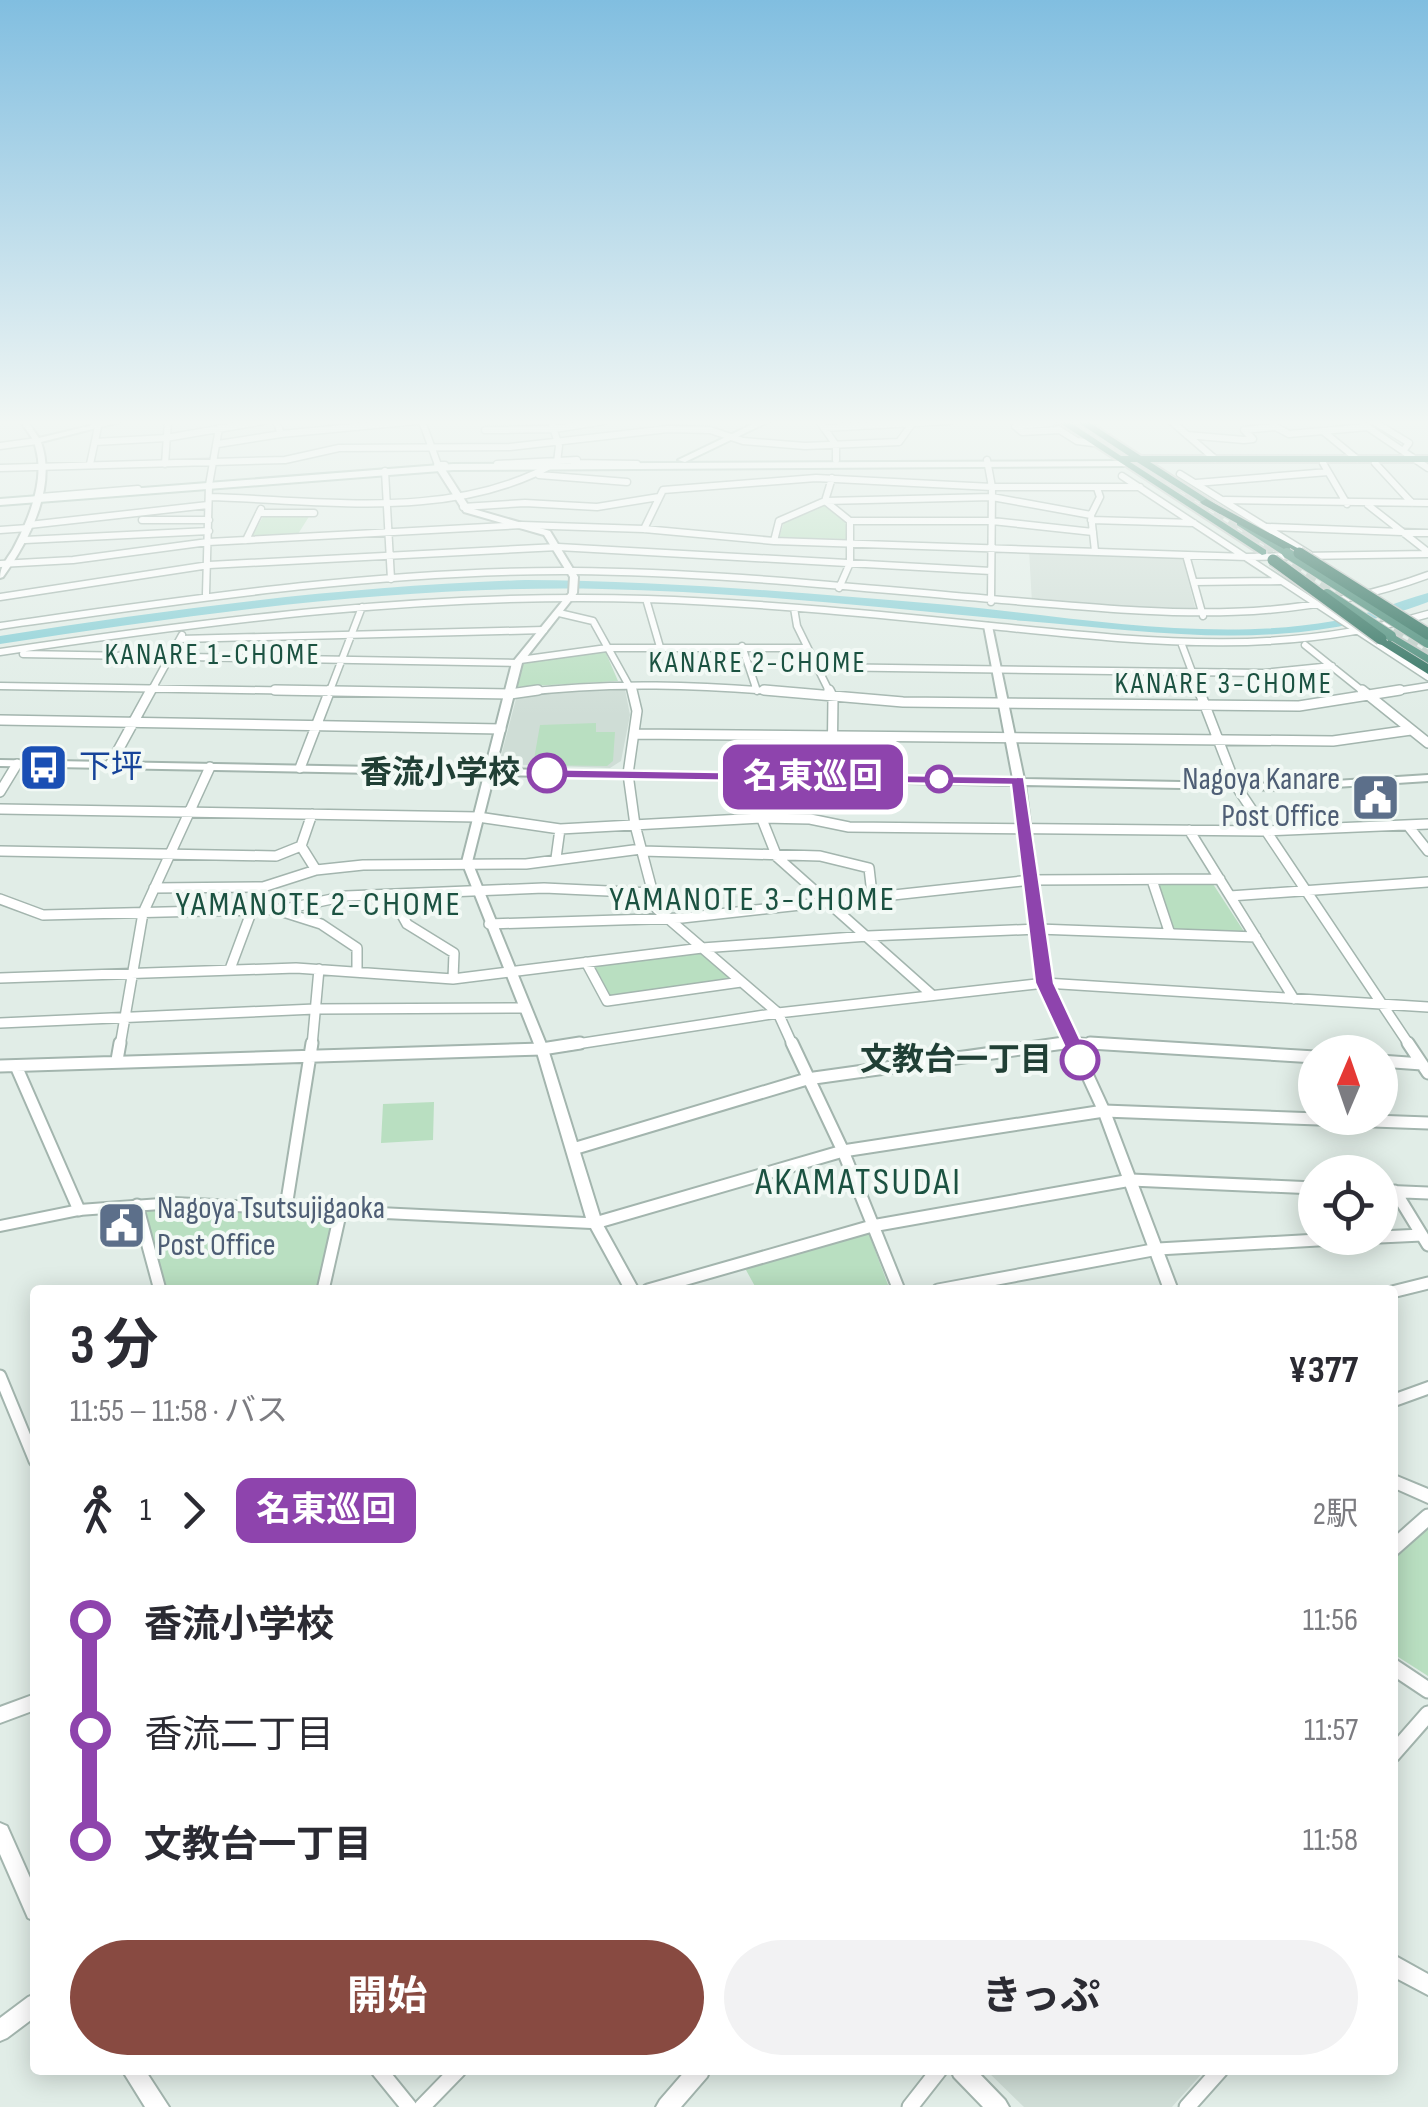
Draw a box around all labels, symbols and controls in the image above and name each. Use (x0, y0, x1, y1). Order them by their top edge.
district label: KANARE 1-CHOME (105, 637, 321, 673)
district label: KANARE 2-CHOME (649, 645, 867, 681)
district label: KANARE 3-CHOME (1115, 666, 1334, 702)
bus stop icon: 下坪 (18, 741, 70, 793)
line badge: 名東巡回 (743, 744, 883, 810)
place label: 下坪 (79, 748, 143, 787)
place label: 香流小学校 (360, 754, 520, 793)
marker: 香流小学校 (528, 754, 566, 792)
text: 名東巡回 (743, 756, 883, 799)
place label: Nagoya Kanare Post Office (1182, 760, 1340, 836)
unlabelled marker (926, 766, 952, 792)
public building icon: Nagoya Kanare Post Office (1349, 771, 1401, 823)
district label: YAMANOTE 3-CHOME (609, 878, 897, 921)
district label: YAMANOTE 2-CHOME (175, 883, 463, 926)
north arrow (1298, 1035, 1398, 1135)
map controls (1298, 1035, 1398, 1255)
place label: 文教台一丁目 (860, 1041, 1052, 1080)
marker: 文教台一丁目 (1061, 1041, 1099, 1079)
button: locate (1298, 1155, 1398, 1255)
district label: AKAMATSUDAI (755, 1160, 962, 1205)
place label: Nagoya Tsutsujigaoka Post Office (157, 1189, 385, 1265)
public building icon: Nagoya Tsutsujigaoka Post Office (96, 1200, 148, 1252)
text: 3 分 (70, 1313, 158, 1380)
text: ¥377 (1288, 1348, 1358, 1393)
text: 11:55 – 11:58 · バス (70, 1392, 288, 1431)
icon: walk (70, 1483, 125, 1538)
icon: forward (166, 1483, 221, 1538)
text: 名東巡回 (256, 1489, 396, 1532)
text: 1 (140, 1491, 151, 1530)
text: 2駅 (1313, 1495, 1358, 1534)
text: 11:56 (1303, 1601, 1358, 1640)
text: 香流小学校 (144, 1603, 334, 1648)
text: 11:57 (1304, 1711, 1358, 1750)
text: 香流二丁目 (144, 1713, 334, 1758)
text: 11:58 (1303, 1821, 1358, 1860)
text: 文教台一丁目 (144, 1823, 372, 1868)
button: 開始 (70, 1940, 704, 2055)
button: きっぷ (724, 1940, 1358, 2055)

